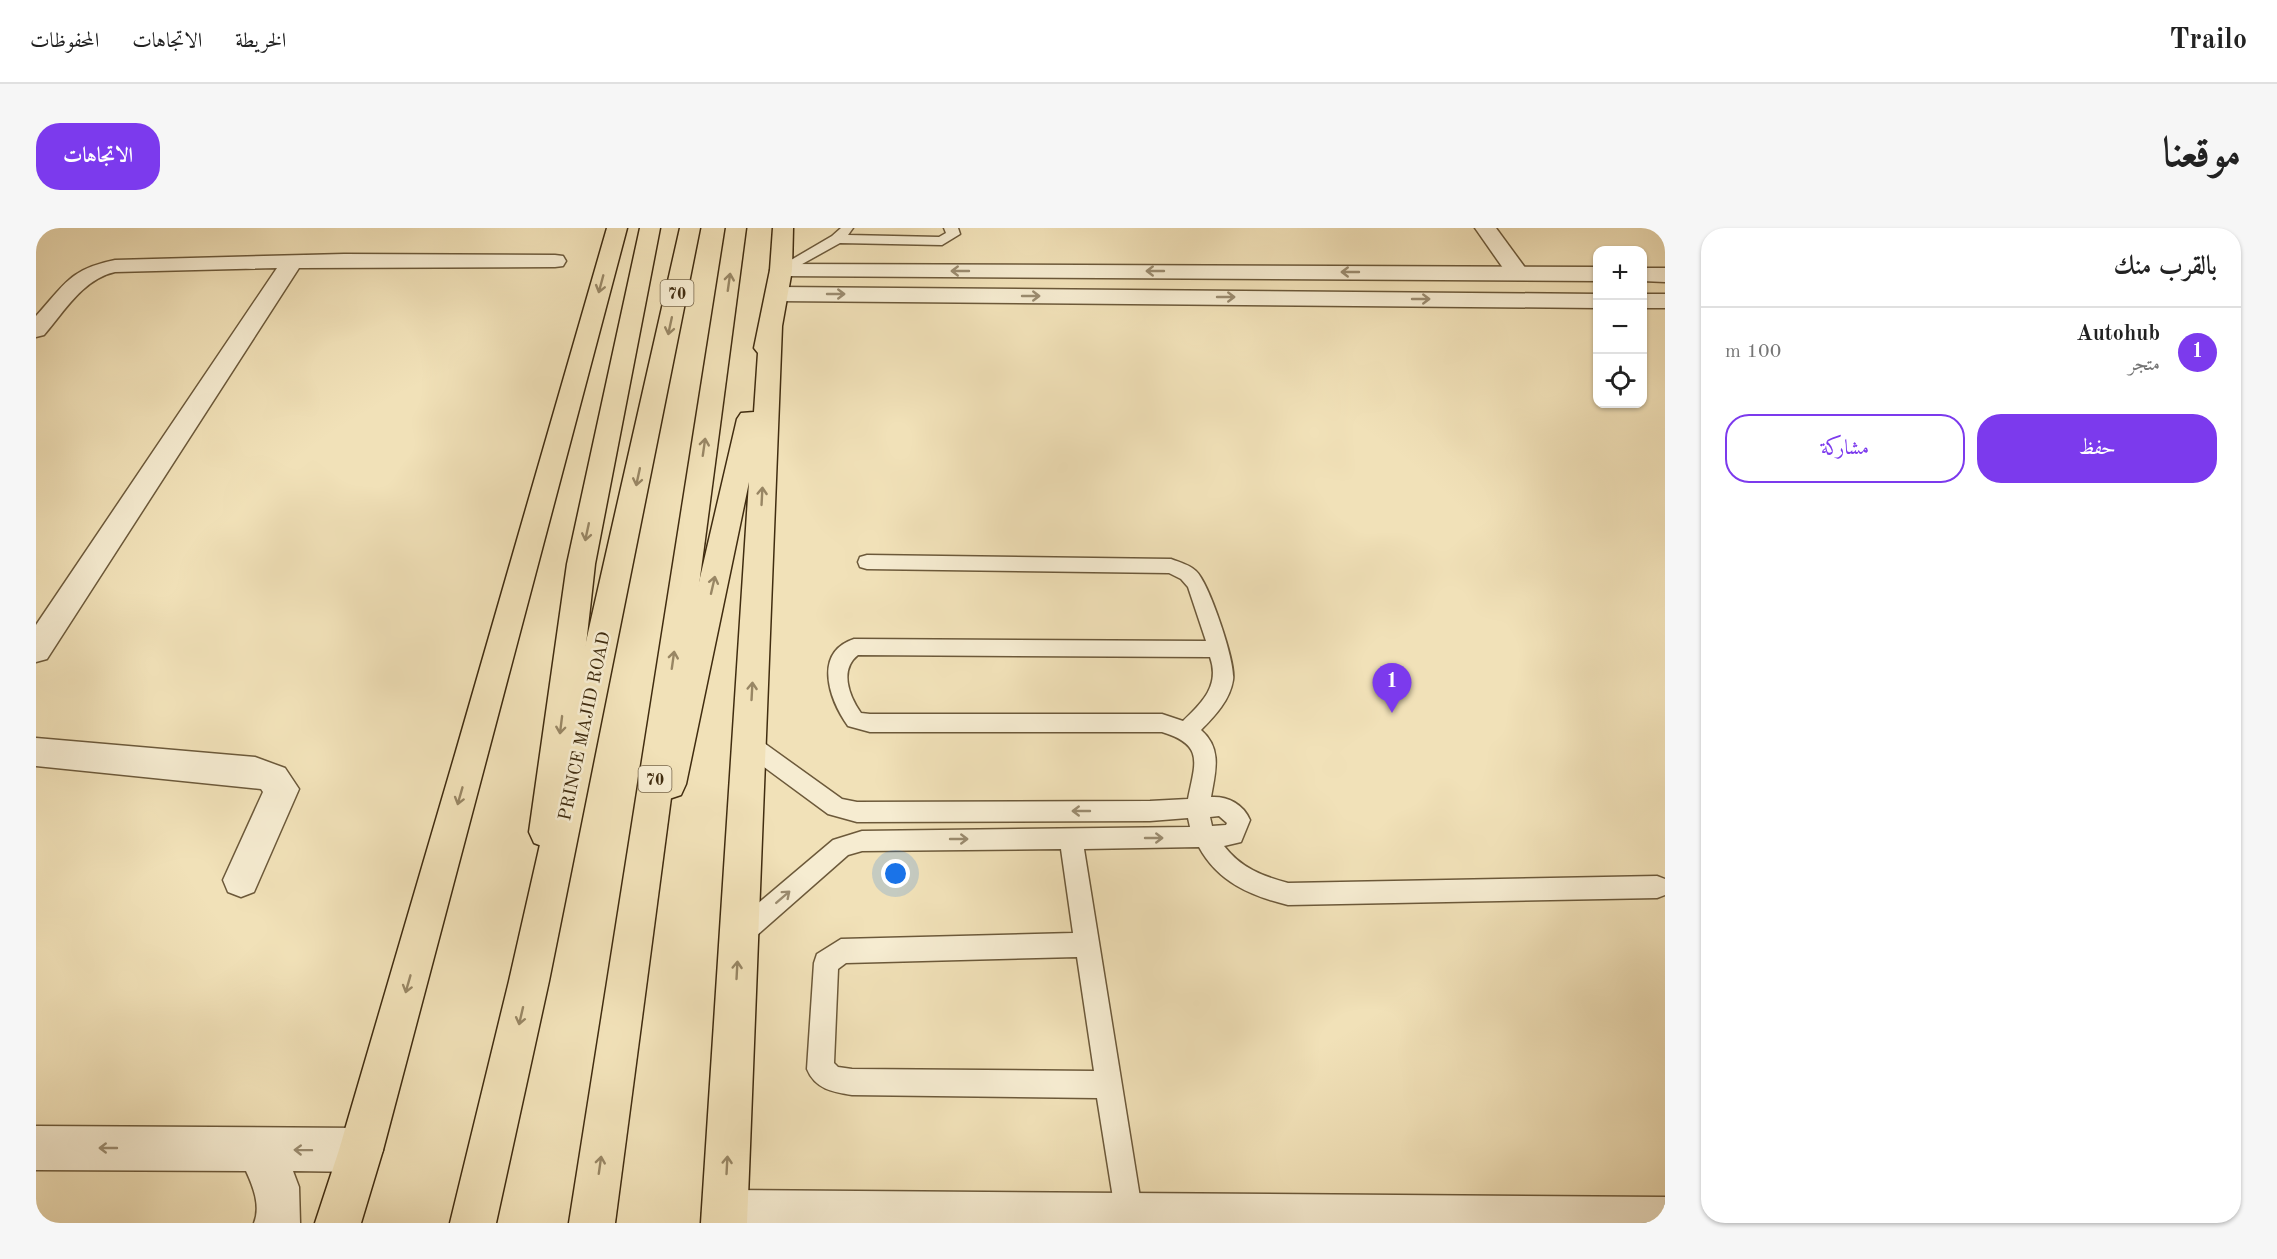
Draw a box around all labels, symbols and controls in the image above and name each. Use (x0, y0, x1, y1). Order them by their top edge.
text: Trailo (2170, 27, 2247, 55)
text: المحفوظات (30, 31, 99, 52)
text: الاتجاهات (132, 31, 202, 52)
text: الخريطة (235, 31, 286, 52)
button: الاتجاهات (36, 123, 160, 190)
text: موقعنا (2163, 134, 2241, 176)
map controls (1593, 246, 1647, 408)
button: + (1593, 246, 1647, 300)
text: بالقرب منك (2114, 254, 2217, 280)
one-way arrow (951, 265, 971, 276)
one-way arrow (1146, 266, 1166, 277)
one-way arrow (1341, 266, 1361, 278)
one-way arrow (723, 272, 734, 292)
one-way arrow (595, 275, 606, 294)
road number: 70 (660, 280, 694, 306)
one-way arrow (826, 288, 846, 300)
one-way arrow (1021, 290, 1041, 302)
one-way arrow (1216, 292, 1236, 303)
one-way arrow (1411, 293, 1431, 305)
button: − (1593, 300, 1647, 354)
one-way arrow (664, 316, 675, 336)
text: Autohub (2076, 323, 2160, 345)
text: 100 m (1725, 342, 1781, 362)
text: 1 (2192, 342, 2203, 362)
button: locate (1593, 354, 1647, 408)
text: متجر (2128, 355, 2160, 375)
button: مشاركة (1725, 414, 1965, 483)
button: حفظ (1977, 414, 2217, 483)
one-way arrow (699, 437, 710, 457)
one-way arrow (632, 466, 643, 486)
one-way arrow (756, 487, 767, 507)
one-way arrow (581, 522, 592, 541)
one-way arrow (708, 576, 719, 596)
street label: PRINCE MAJID ROAD (556, 630, 614, 822)
one-way arrow (667, 651, 678, 671)
pin: 1 (1372, 664, 1412, 713)
one-way arrow (746, 682, 757, 702)
one-way arrow (555, 715, 566, 735)
road number: 70 (638, 766, 672, 792)
one-way arrow (454, 786, 466, 805)
one-way arrow (1071, 805, 1091, 817)
one-way arrow (1144, 832, 1164, 844)
one-way arrow (949, 833, 969, 845)
your location (881, 859, 910, 888)
one-way arrow (775, 890, 790, 904)
one-way arrow (732, 960, 743, 980)
one-way arrow (402, 974, 413, 993)
one-way arrow (514, 1006, 526, 1025)
one-way arrow (98, 1142, 118, 1154)
one-way arrow (293, 1144, 313, 1156)
one-way arrow (722, 1155, 733, 1175)
one-way arrow (594, 1156, 605, 1175)

